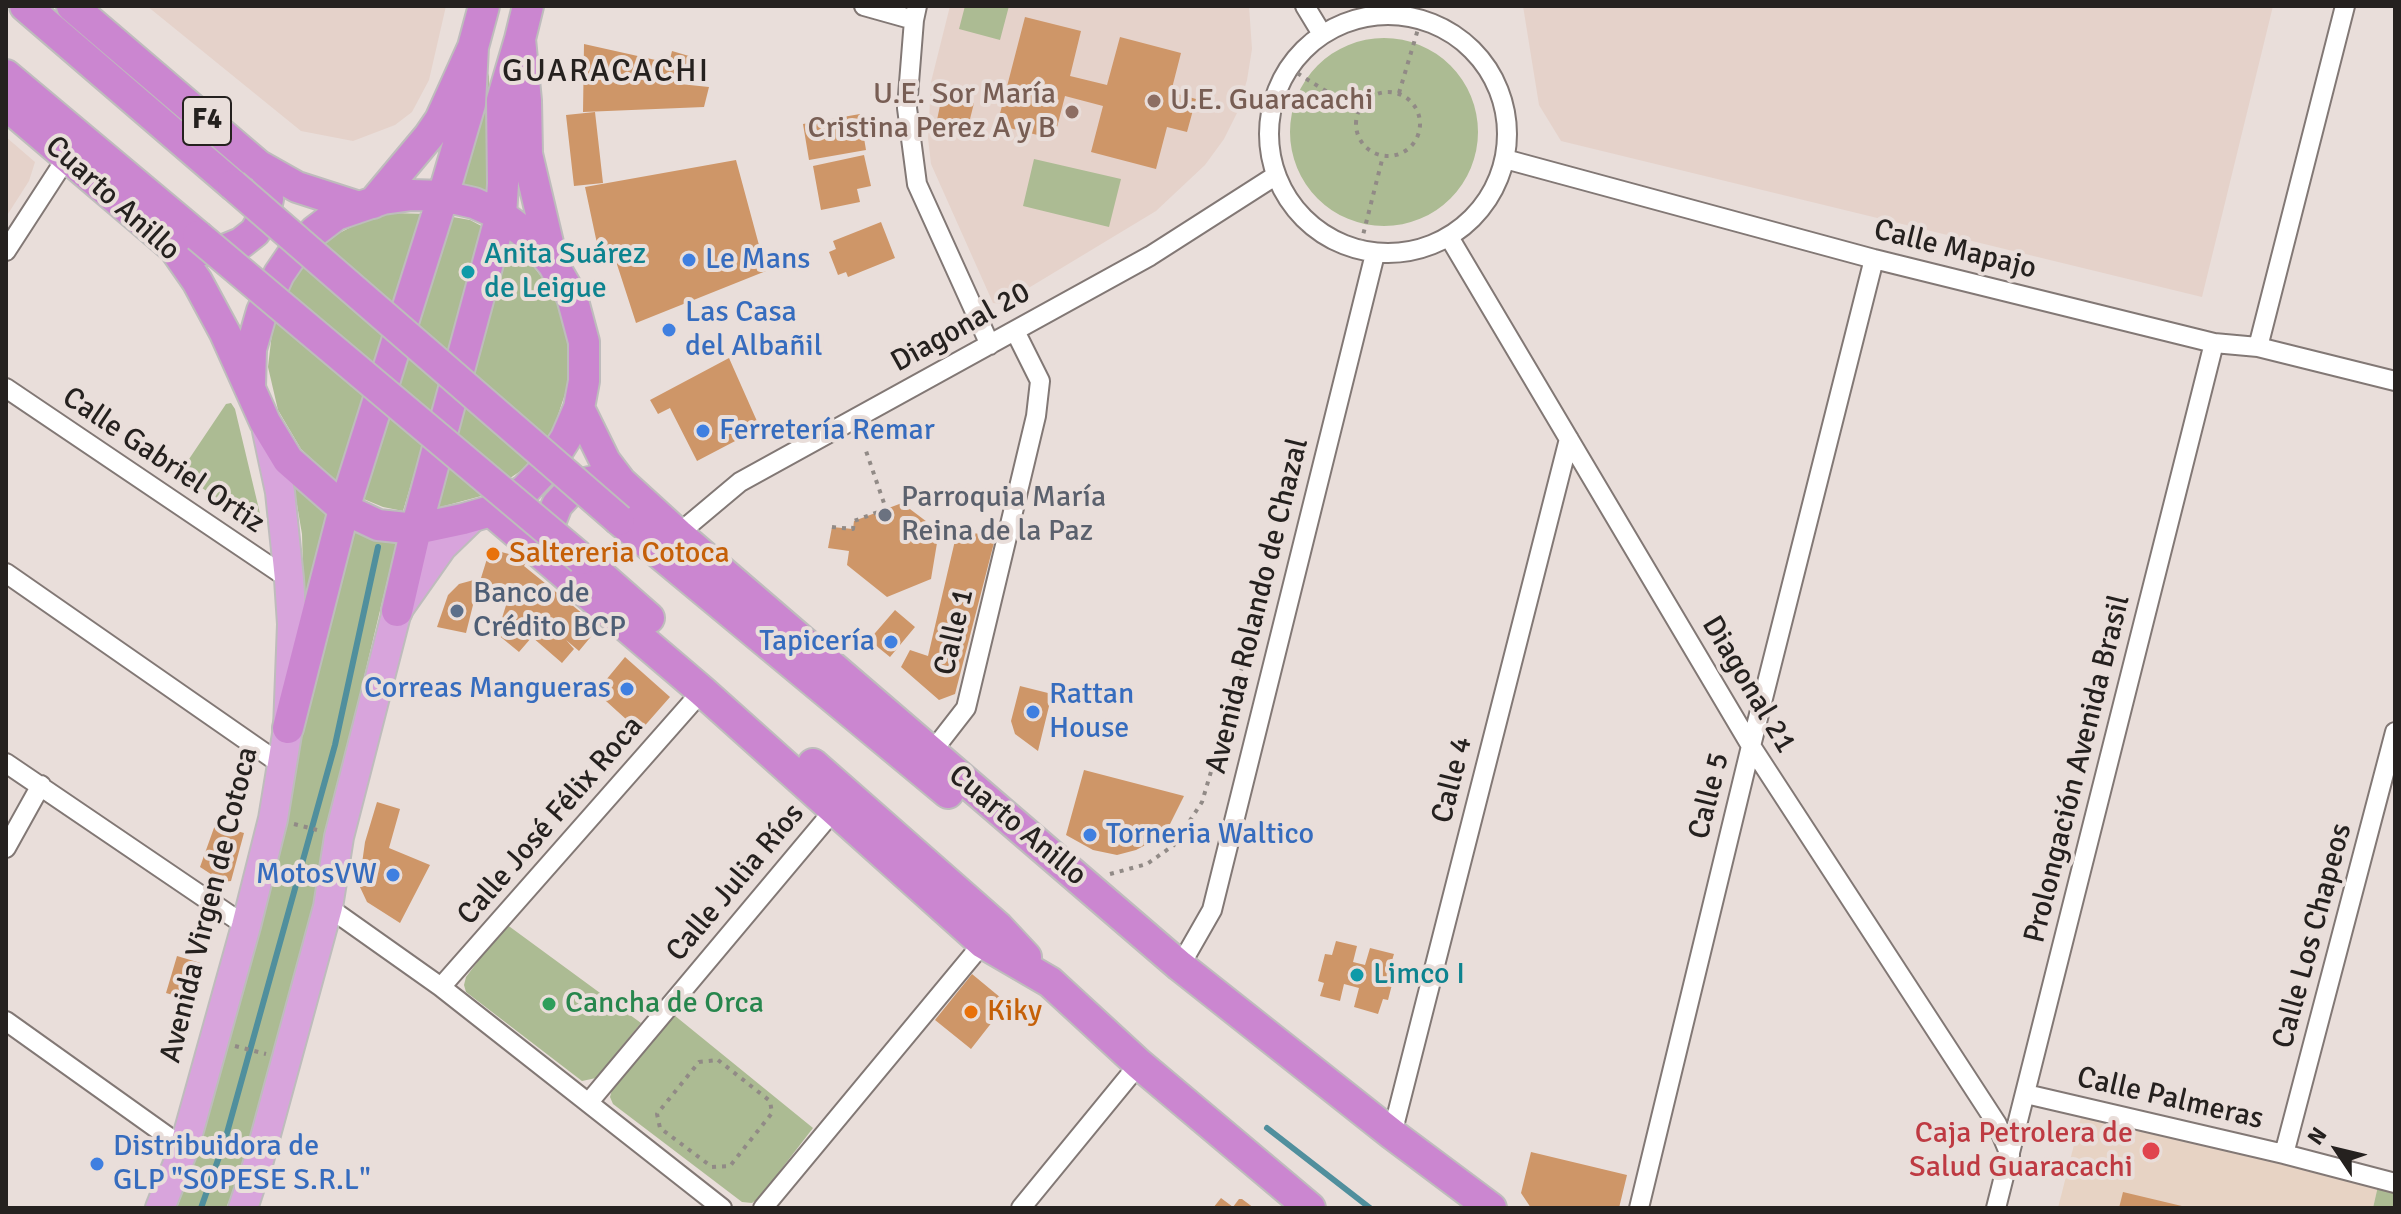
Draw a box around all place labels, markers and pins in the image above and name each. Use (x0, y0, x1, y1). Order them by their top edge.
place label: U.E. Sor María Cristina Perez A y B (808, 77, 1056, 148)
place label: U.E. Guaracachi (1170, 83, 1373, 119)
marker: U.E. Guaracachi (1145, 92, 1163, 110)
marker: U.E. Sor María Cristina Perez A y B (1063, 103, 1081, 121)
place label: Anita Suárez de Leigue (484, 237, 646, 308)
place label: Le Mans (705, 242, 810, 278)
marker: Le Mans (680, 251, 698, 269)
marker: Anita Suárez de Leigue (459, 263, 477, 281)
place label: Las Casa del Albañil (685, 295, 823, 366)
marker: Las Casa del Albañil (660, 321, 678, 339)
place label: Ferretería Remar (719, 413, 935, 449)
marker: Ferretería Remar (694, 422, 712, 440)
place label: Parroquia María Reina de la Paz (901, 480, 1106, 550)
marker: Parroquia María Reina de la Paz (876, 506, 894, 524)
place label: Saltereria Cotoca (509, 536, 730, 572)
marker: Saltereria Cotoca (484, 545, 502, 563)
place label: Banco de Crédito BCP (473, 576, 626, 646)
marker: Banco de Crédito BCP (448, 602, 466, 620)
place label: Tapicería (759, 624, 875, 660)
marker: Tapicería (882, 633, 900, 651)
place label: Correas Mangueras (364, 671, 611, 707)
place label: Rattan House (1049, 677, 1134, 748)
marker: Correas Mangueras (618, 680, 636, 698)
marker: Rattan House (1024, 703, 1042, 721)
place label: Torneria Waltico (1106, 817, 1314, 853)
marker: Torneria Waltico (1081, 826, 1099, 844)
place label: MotosVW (256, 857, 377, 893)
marker: MotosVW (384, 866, 402, 884)
place label: Limco I (1373, 957, 1465, 993)
marker: Limco I (1348, 966, 1366, 984)
place label: Cancha de Orca (565, 986, 764, 1022)
place label: Kiky (987, 994, 1042, 1030)
marker: Cancha de Orca (540, 995, 558, 1013)
marker: Kiky (962, 1003, 980, 1021)
place label: Caja Petrolera de Salud Guaracachi (1909, 1116, 2133, 1186)
place label: Distribuidora de GLP "SOPESE S.R.L" (113, 1129, 371, 1200)
marker: Caja Petrolera de Salud Guaracachi (2140, 1140, 2162, 1162)
marker: Distribuidora de GLP "SOPESE S.R.L" (88, 1155, 106, 1173)

